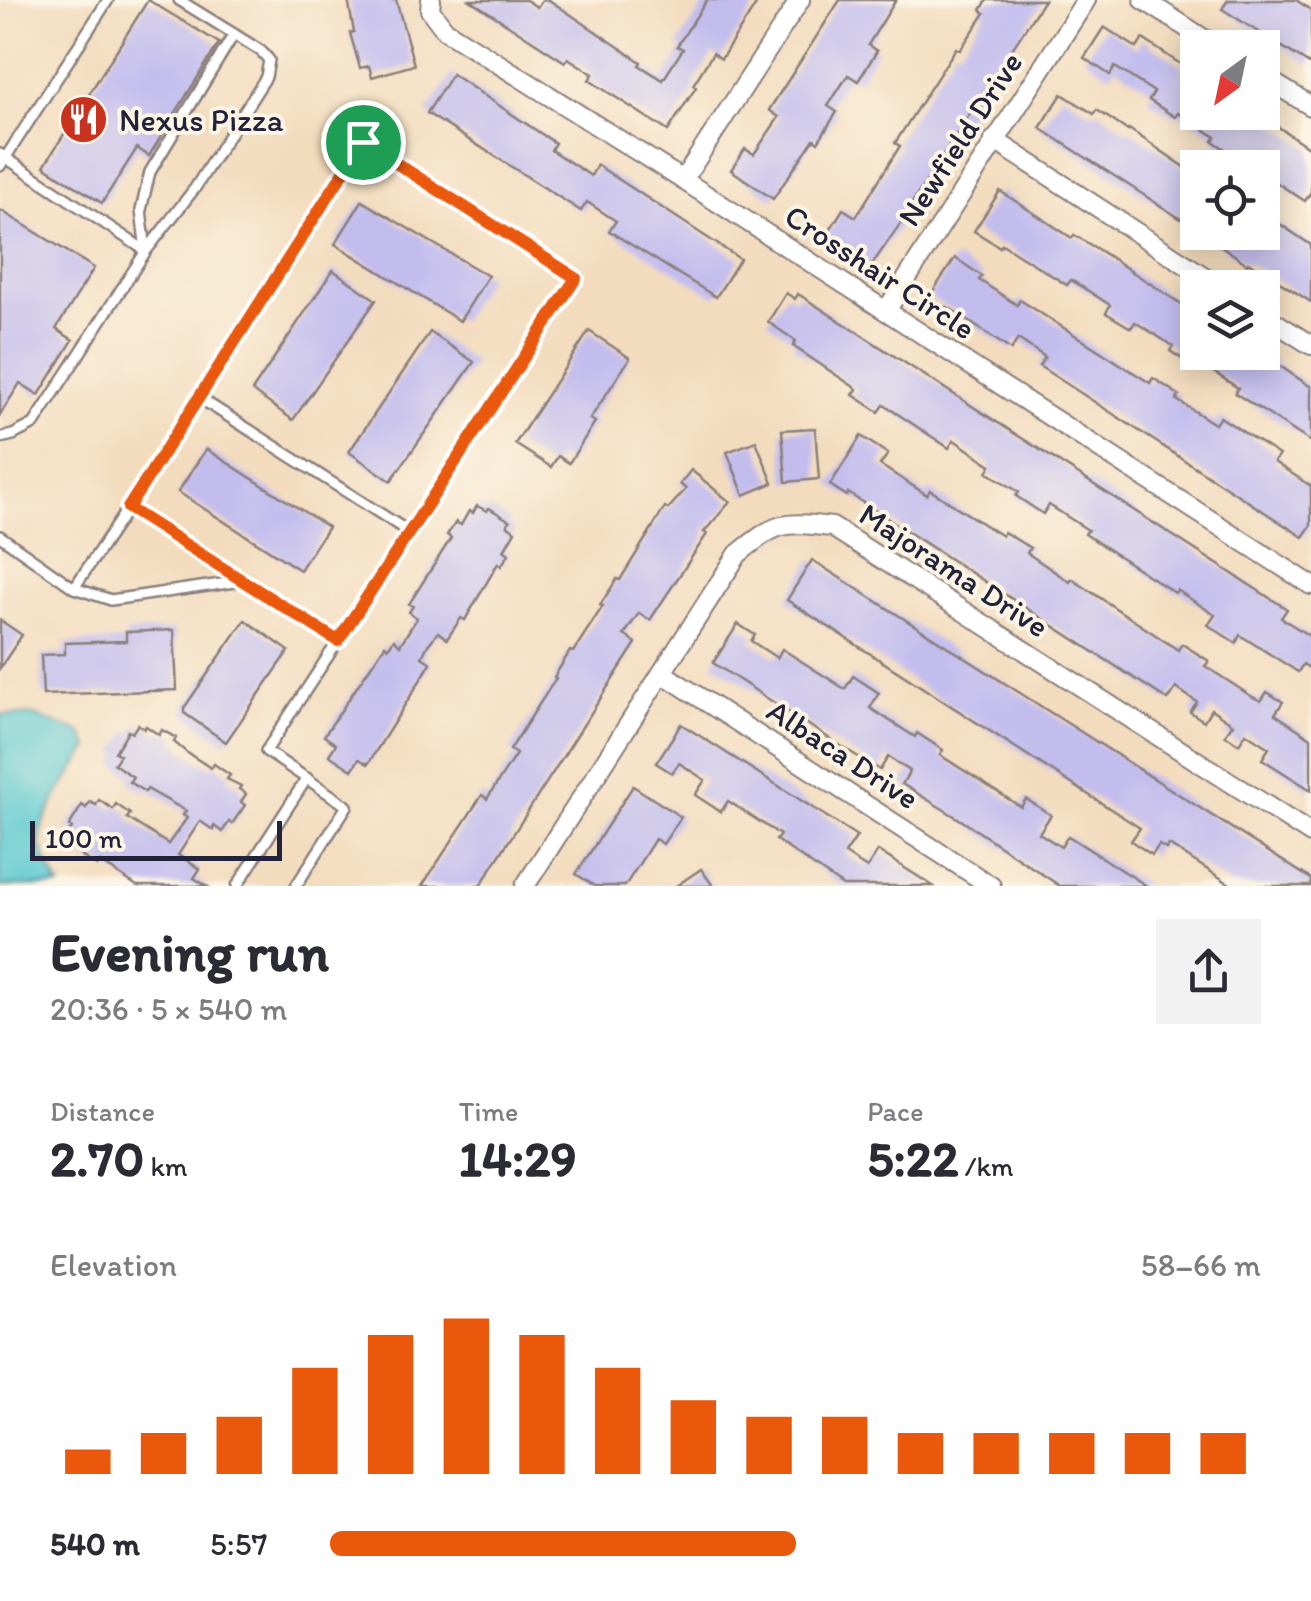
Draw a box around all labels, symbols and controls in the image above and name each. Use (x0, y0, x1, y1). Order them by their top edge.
north arrow (1180, 30, 1280, 130)
map controls (1180, 30, 1280, 370)
street label: Newfield Drive (890, 45, 1030, 233)
restaurant icon: Nexus Pizza (58, 94, 110, 146)
pin (321, 100, 406, 185)
place label: Nexus Pizza (119, 101, 284, 139)
icon: arrive (336, 115, 391, 170)
button: locate (1180, 150, 1280, 250)
street label: Crosshair Circle (778, 196, 982, 348)
button: layers (1180, 270, 1280, 370)
street label: Majorama Drive (852, 495, 1056, 645)
street label: Albaca Drive (760, 691, 926, 817)
scale bar (30, 816, 282, 860)
text: 100 m (45, 821, 122, 855)
text: Evening run (50, 919, 329, 985)
button: share (1156, 919, 1261, 1024)
text: 20:36 · 5 × 540 m (50, 990, 288, 1028)
text: Distance (50, 1094, 155, 1128)
text: Time (459, 1094, 518, 1128)
text: Pace (867, 1094, 923, 1128)
text: 2.70 (50, 1128, 144, 1189)
text: 14:29 (459, 1128, 577, 1189)
text: 5:22 (867, 1128, 958, 1189)
text: km (144, 1149, 188, 1183)
text: /km (958, 1149, 1014, 1183)
text: Elevation (50, 1246, 177, 1284)
text: 58–66 m (1141, 1246, 1261, 1284)
text: 540 m (50, 1525, 140, 1563)
text: 5:57 (210, 1525, 267, 1563)

